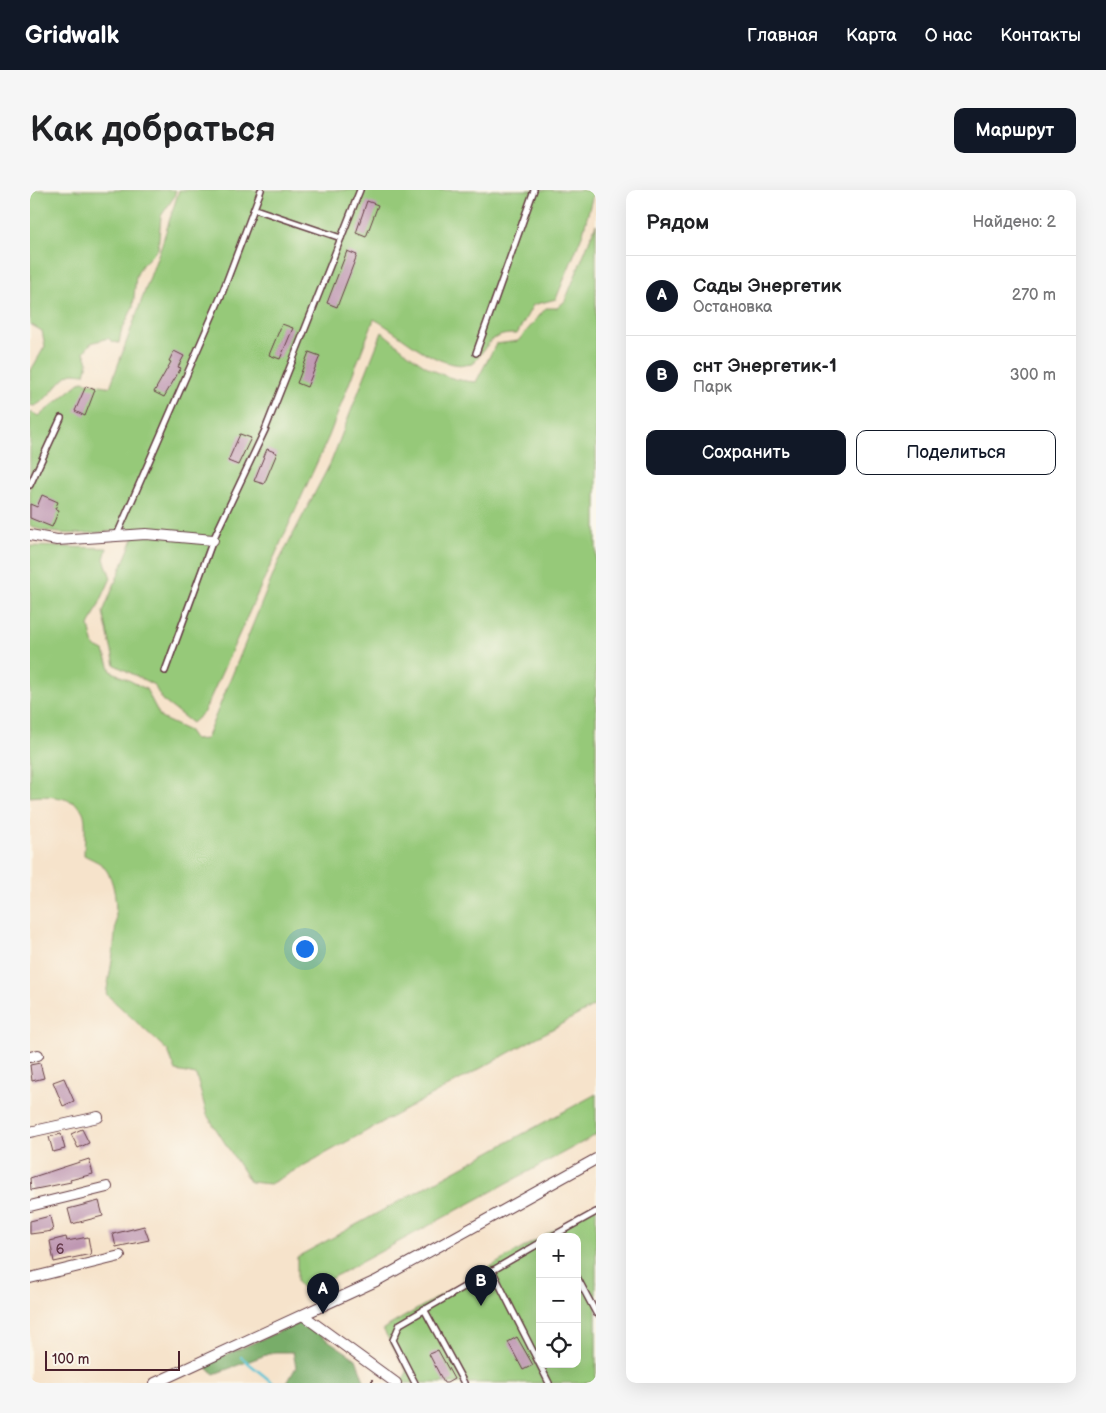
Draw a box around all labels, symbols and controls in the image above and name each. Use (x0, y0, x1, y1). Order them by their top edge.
text: Gridwalk (25, 21, 119, 50)
text: Главная (747, 25, 818, 46)
text: Карта (846, 25, 897, 46)
text: О нас (925, 25, 972, 46)
text: Контакты (1000, 25, 1081, 46)
button: Маршрут (954, 108, 1076, 153)
text: Как добраться (30, 109, 276, 152)
text: Рядом (646, 210, 709, 235)
text: Найдено: 2 (972, 213, 1056, 232)
text: Сады Энергетик (693, 275, 841, 298)
text: A (657, 286, 667, 305)
text: 270 m (1012, 286, 1056, 305)
text: Остановка (693, 298, 772, 317)
text: снт Энергетик-1 (693, 355, 837, 378)
text: B (656, 366, 668, 385)
text: 300 m (1010, 366, 1056, 385)
text: Парк (693, 378, 732, 397)
button: Сохранить (646, 430, 846, 475)
button: Поделиться (856, 430, 1056, 475)
your location (292, 936, 318, 962)
map controls (536, 1233, 581, 1368)
button: + (536, 1233, 581, 1278)
house number: 6 (56, 1241, 65, 1258)
pin: B (465, 1265, 497, 1306)
pin: A (307, 1273, 339, 1314)
button: − (536, 1278, 581, 1323)
button: locate (536, 1323, 581, 1368)
scale bar (45, 1348, 180, 1371)
text: 100 m (52, 1351, 89, 1368)

